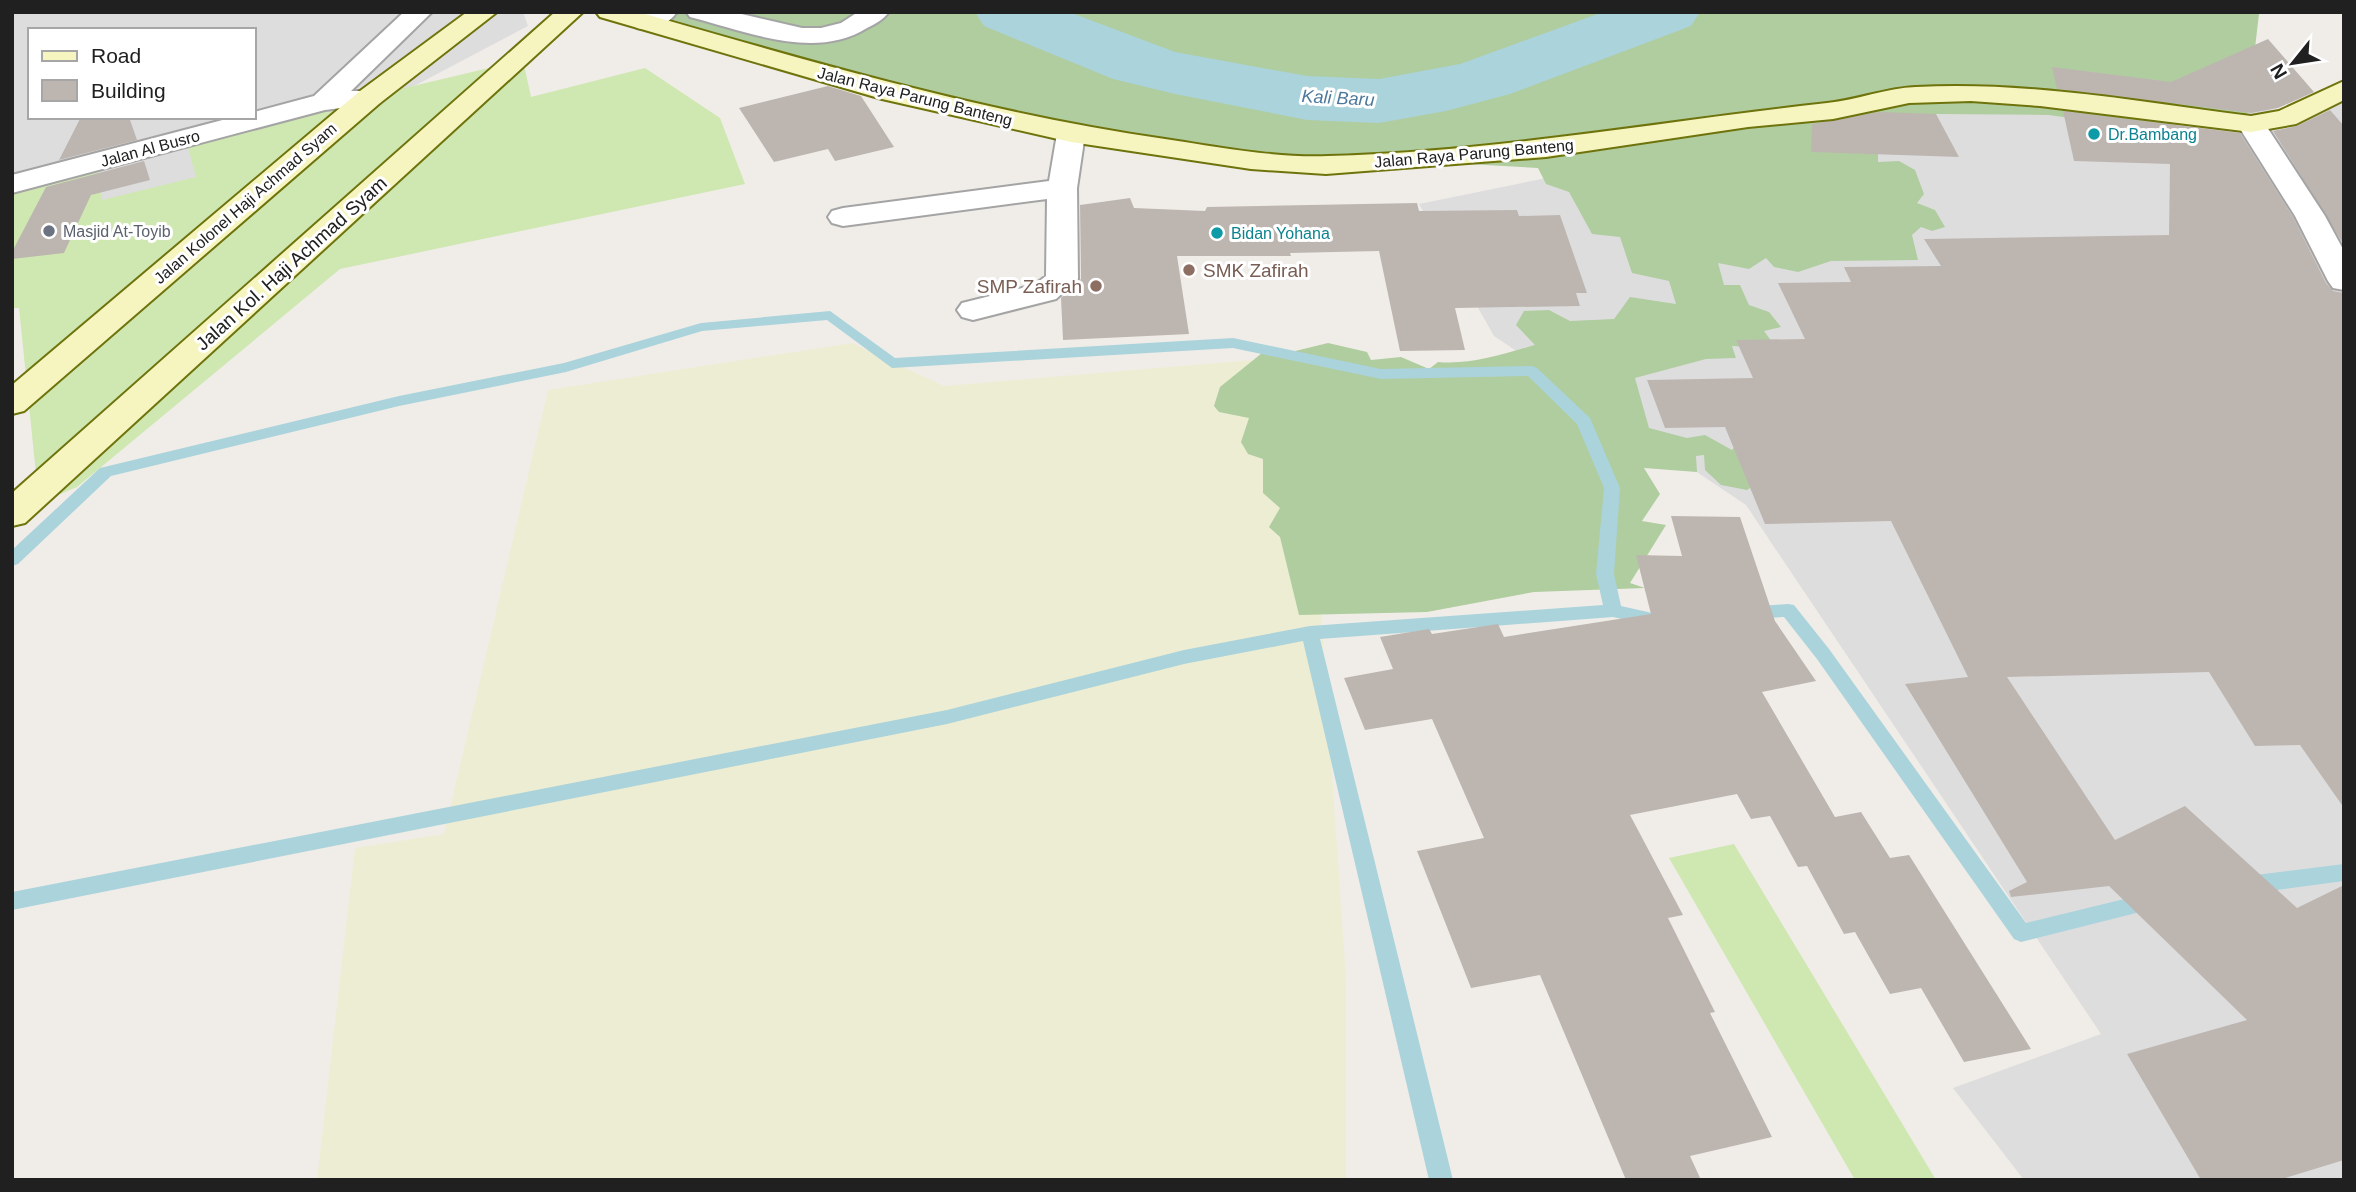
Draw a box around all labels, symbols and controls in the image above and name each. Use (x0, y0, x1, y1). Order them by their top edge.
legend (28, 28, 256, 119)
north arrow (2258, 28, 2328, 98)
text: Road (91, 44, 141, 67)
text: N (2266, 60, 2291, 82)
street label: Jalan Raya Parung Banteng (816, 64, 1014, 129)
text: Building (91, 79, 166, 102)
water label: Kali Baru (1301, 86, 1375, 110)
street label: Jalan Kolonel Haji Achmad Syam (151, 120, 340, 287)
marker: Dr.Bambang (2086, 126, 2102, 142)
place label: Dr.Bambang (2108, 126, 2197, 143)
street label: Jalan Al Busro (99, 127, 202, 170)
street label: Jalan Raya Parung Banteng (1374, 136, 1574, 171)
street label: Jalan Kol. Haji Achmad Syam (192, 172, 391, 355)
marker: Masjid At-Toyib (41, 223, 57, 239)
place label: Masjid At-Toyib (63, 223, 171, 240)
marker: Bidan Yohana (1209, 225, 1225, 241)
place label: Bidan Yohana (1231, 225, 1330, 242)
place label: SMK Zafirah (1203, 260, 1309, 281)
marker: SMK Zafirah (1181, 262, 1197, 278)
place label: SMP Zafirah (977, 276, 1082, 297)
marker: SMP Zafirah (1088, 278, 1104, 294)

